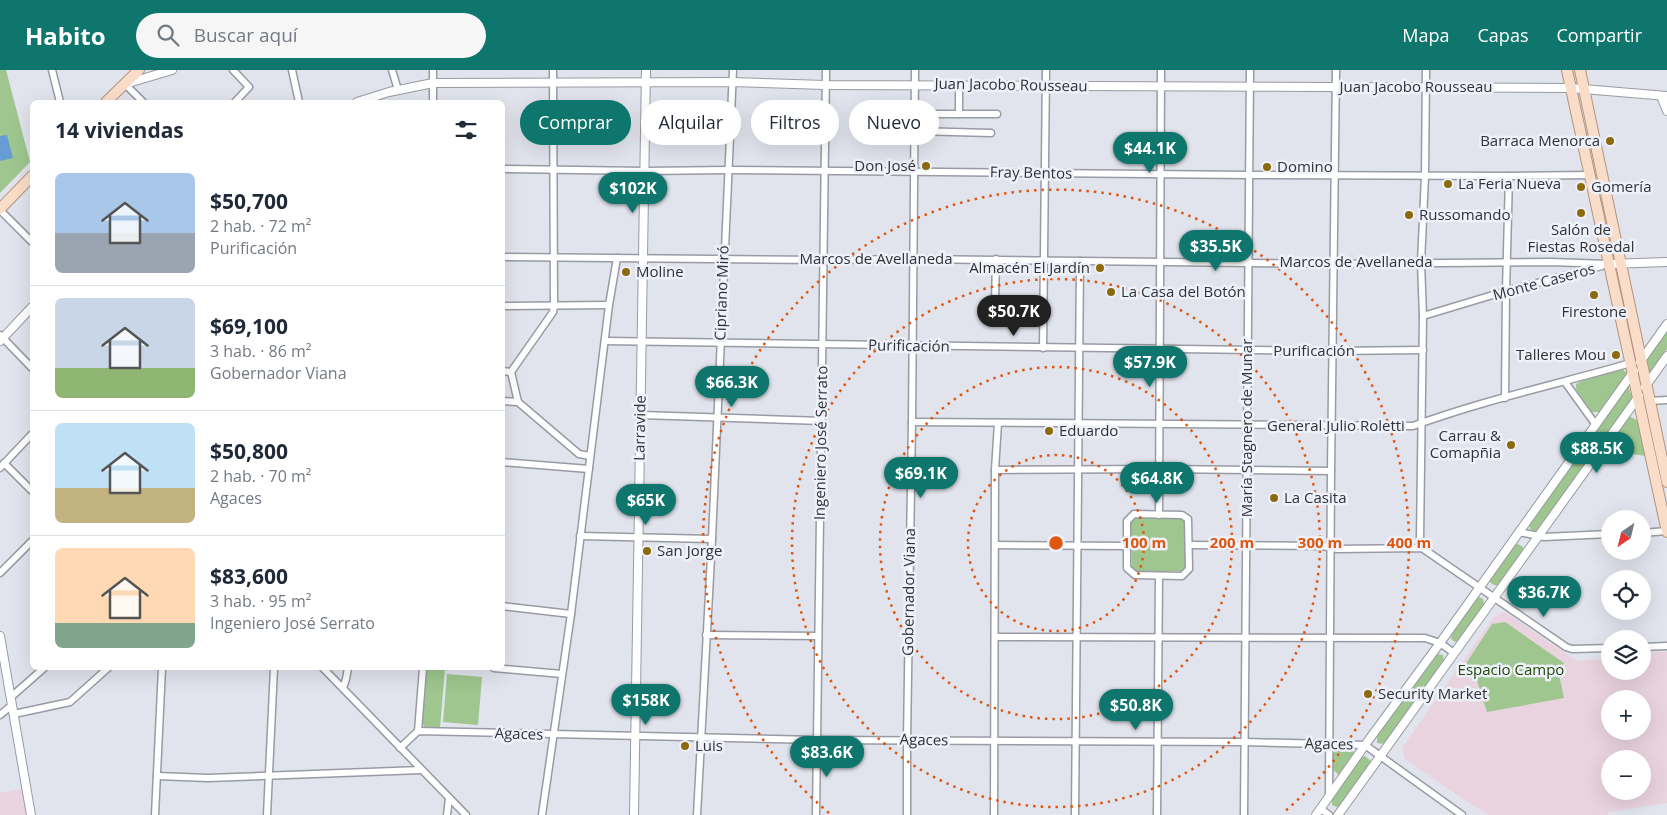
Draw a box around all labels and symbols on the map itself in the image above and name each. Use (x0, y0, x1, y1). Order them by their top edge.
street label: Juan Jacobo Rousseau (932, 73, 1088, 95)
street label: Juan Jacobo Rousseau (1337, 76, 1493, 96)
place label: Barraca Menorca (1480, 130, 1600, 150)
pin: $44.1K (1109, 132, 1191, 174)
marker: Barraca Menorca (1604, 135, 1616, 147)
place label: Don José (854, 155, 916, 175)
place label: Domino (1277, 156, 1333, 176)
marker: Don José (920, 160, 932, 172)
street label: Fray Bentos (990, 161, 1072, 183)
marker: Domino (1261, 161, 1273, 173)
pin: $102K (598, 172, 668, 214)
place label: La Feria Nueva (1458, 173, 1561, 193)
place label: Gomería (1591, 176, 1652, 196)
marker: La Feria Nueva (1442, 178, 1454, 190)
marker: Gomería (1575, 181, 1587, 193)
place label: Russomando (1419, 204, 1510, 224)
marker: Salón de Fiestas Rosedal (1575, 207, 1587, 219)
marker: Russomando (1403, 209, 1415, 221)
place label: Salón de Fiestas Rosedal (1528, 219, 1634, 256)
pin: $35.5K (1175, 230, 1257, 272)
street label: Cipriano Miró (709, 245, 733, 341)
street label: Marcos de Avellaneda (799, 248, 953, 268)
street label: Marcos de Avellaneda (1279, 251, 1433, 271)
place label: Almacén El Jardín (969, 257, 1090, 277)
street label: Monte Caseros (1490, 258, 1597, 304)
place label: Moline (636, 261, 684, 281)
marker: Almacén El Jardín (1094, 262, 1106, 274)
marker: Moline (620, 266, 632, 278)
place label: La Casa del Botón (1121, 281, 1246, 301)
marker: La Casa del Botón (1105, 286, 1117, 298)
marker: Firestone (1588, 289, 1600, 301)
pin: $50.7K (973, 294, 1055, 337)
place label: Firestone (1561, 301, 1627, 321)
street label: Purificación (868, 334, 950, 356)
street label: María Stagnero de Munar (1236, 339, 1256, 517)
street label: Purificación (1273, 340, 1355, 360)
place label: Talleres Mou (1516, 344, 1606, 364)
pin: $57.9K (1109, 346, 1191, 388)
marker: Talleres Mou (1610, 349, 1622, 361)
pin: $66.3K (691, 366, 773, 408)
street label: Ingeniero José Serrato (809, 366, 831, 520)
street label: Larravide (628, 395, 650, 461)
street label: General Julio Roletti (1267, 415, 1405, 435)
place label: Eduardo (1059, 420, 1118, 440)
marker: Eduardo (1043, 425, 1055, 437)
place label: Carrau & Comapñia (1430, 425, 1501, 462)
pin: $88.5K (1556, 432, 1638, 474)
marker: Carrau & Comapñia (1505, 439, 1517, 451)
pin: $69.1K (880, 456, 962, 499)
pin: $64.8K (1116, 462, 1198, 504)
pin: $65K (616, 484, 676, 526)
place label: La Casita (1284, 487, 1346, 507)
marker: La Casita (1268, 492, 1280, 504)
north arrow (1601, 510, 1651, 560)
street label: Gobernador Viana (897, 528, 919, 656)
text: 100 m (1122, 532, 1166, 552)
text: 200 m (1210, 532, 1254, 552)
text: 300 m (1298, 532, 1342, 552)
text: 400 m (1387, 532, 1431, 552)
centre of rings (1047, 534, 1065, 552)
place label: San Jorge (657, 540, 722, 560)
marker: San Jorge (641, 545, 653, 557)
pin: $36.7K (1503, 576, 1585, 618)
park label: Espacio Campo (1458, 659, 1564, 679)
place label: Security Market (1378, 683, 1487, 703)
pin: $158K (611, 684, 681, 726)
pin: $50.8K (1095, 688, 1177, 731)
marker: Security Market (1362, 688, 1374, 700)
street label: Agaces (494, 722, 544, 744)
street label: Agaces (899, 729, 949, 749)
street label: Agaces (1304, 733, 1354, 753)
place label: Luis (695, 735, 723, 755)
pin: $83.6K (786, 736, 868, 778)
marker: Luis (679, 740, 691, 752)

